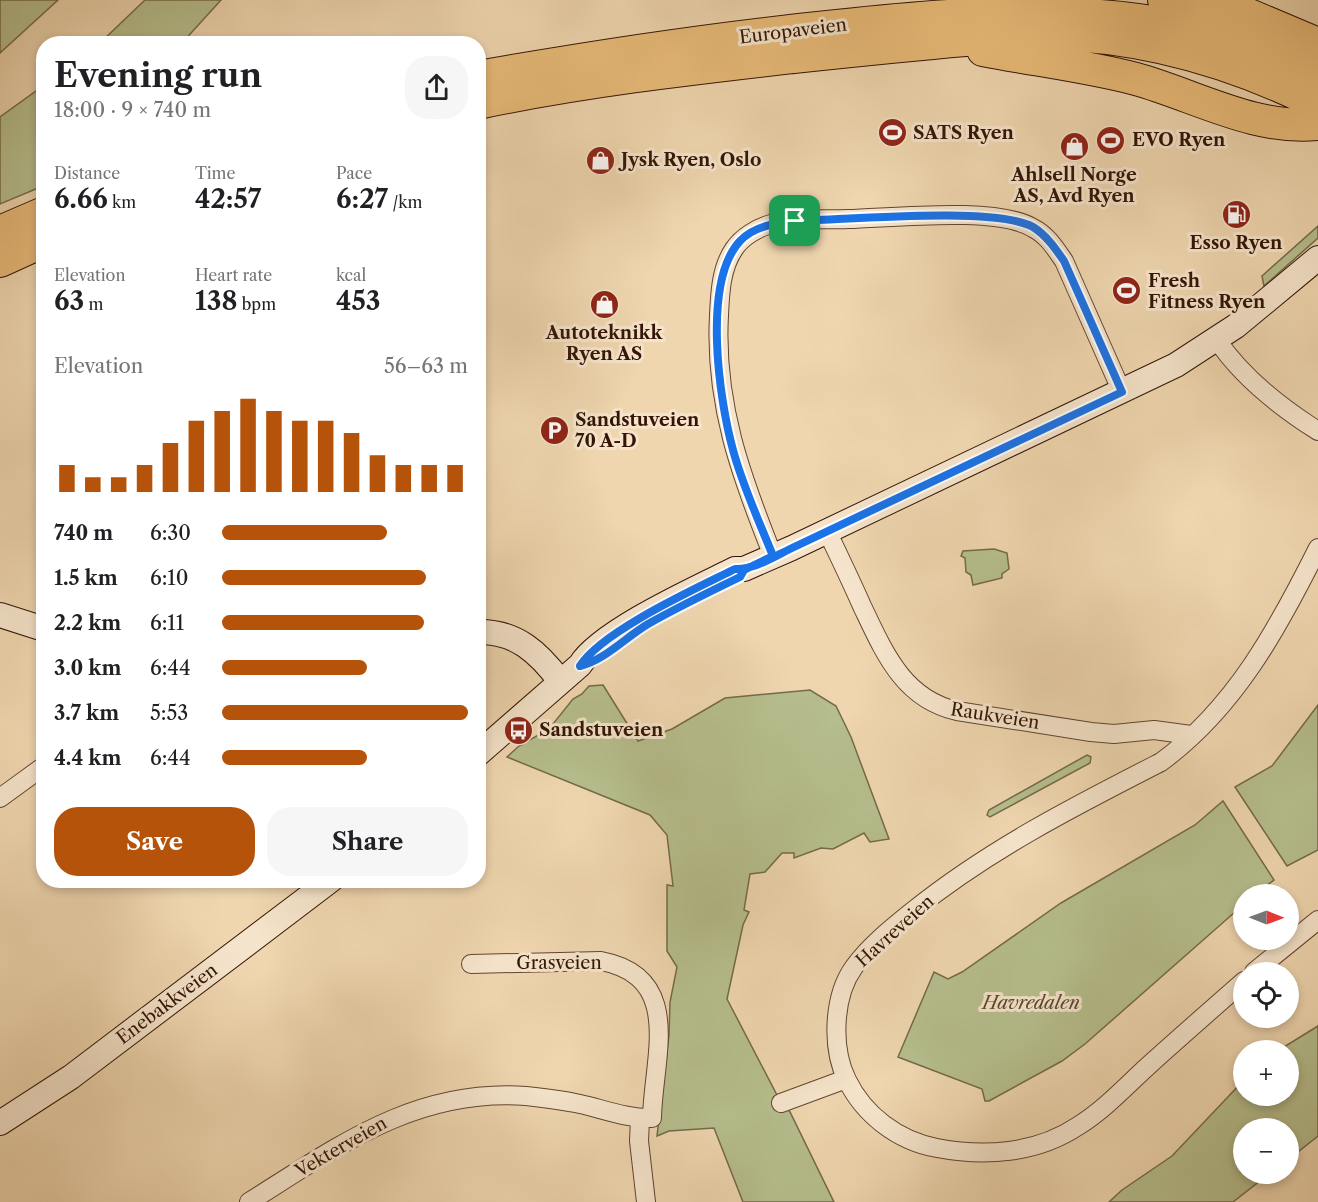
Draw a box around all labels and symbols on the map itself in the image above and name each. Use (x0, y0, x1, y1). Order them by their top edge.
street label: Europaveien (738, 13, 848, 49)
sports icon: SATS Ryen (876, 117, 908, 149)
place label: SATS Ryen (913, 122, 1015, 144)
sports icon: EVO Ryen (1095, 124, 1127, 156)
place label: EVO Ryen (1132, 129, 1226, 151)
shop icon: Ahlsell Norge AS, Avd Ryen (1058, 130, 1090, 162)
shop icon: Jysk Ryen, Oslo (584, 144, 616, 176)
place label: Jysk Ryen, Oslo (618, 149, 761, 171)
place label: Ahlsell Norge AS, Avd Ryen (1010, 164, 1137, 207)
pin (769, 195, 820, 246)
fuel station icon: Esso Ryen (1220, 198, 1252, 230)
place label: Esso Ryen (1190, 232, 1283, 254)
place label: Fresh Fitness Ryen (1148, 270, 1266, 313)
sports icon: Fresh Fitness Ryen (1111, 275, 1143, 307)
shop icon: Autoteknikk Ryen AS (588, 288, 620, 320)
place label: Autoteknikk Ryen AS (545, 322, 663, 365)
place label: Sandstuveien 70 A-D (575, 409, 700, 452)
parking icon: Sandstuveien 70 A-D (538, 414, 570, 446)
street label: Raukveien (949, 698, 1041, 734)
bus stop icon: Sandstuveien (502, 714, 534, 746)
place label: Sandstuveien (539, 719, 664, 741)
north arrow (1233, 884, 1299, 950)
street label: Havreveien (851, 890, 939, 972)
street label: Grasveien (516, 952, 602, 974)
street label: Enebakkveien (112, 959, 222, 1049)
park label: Havredalen (980, 992, 1080, 1014)
street label: Vekterveien (290, 1112, 391, 1183)

